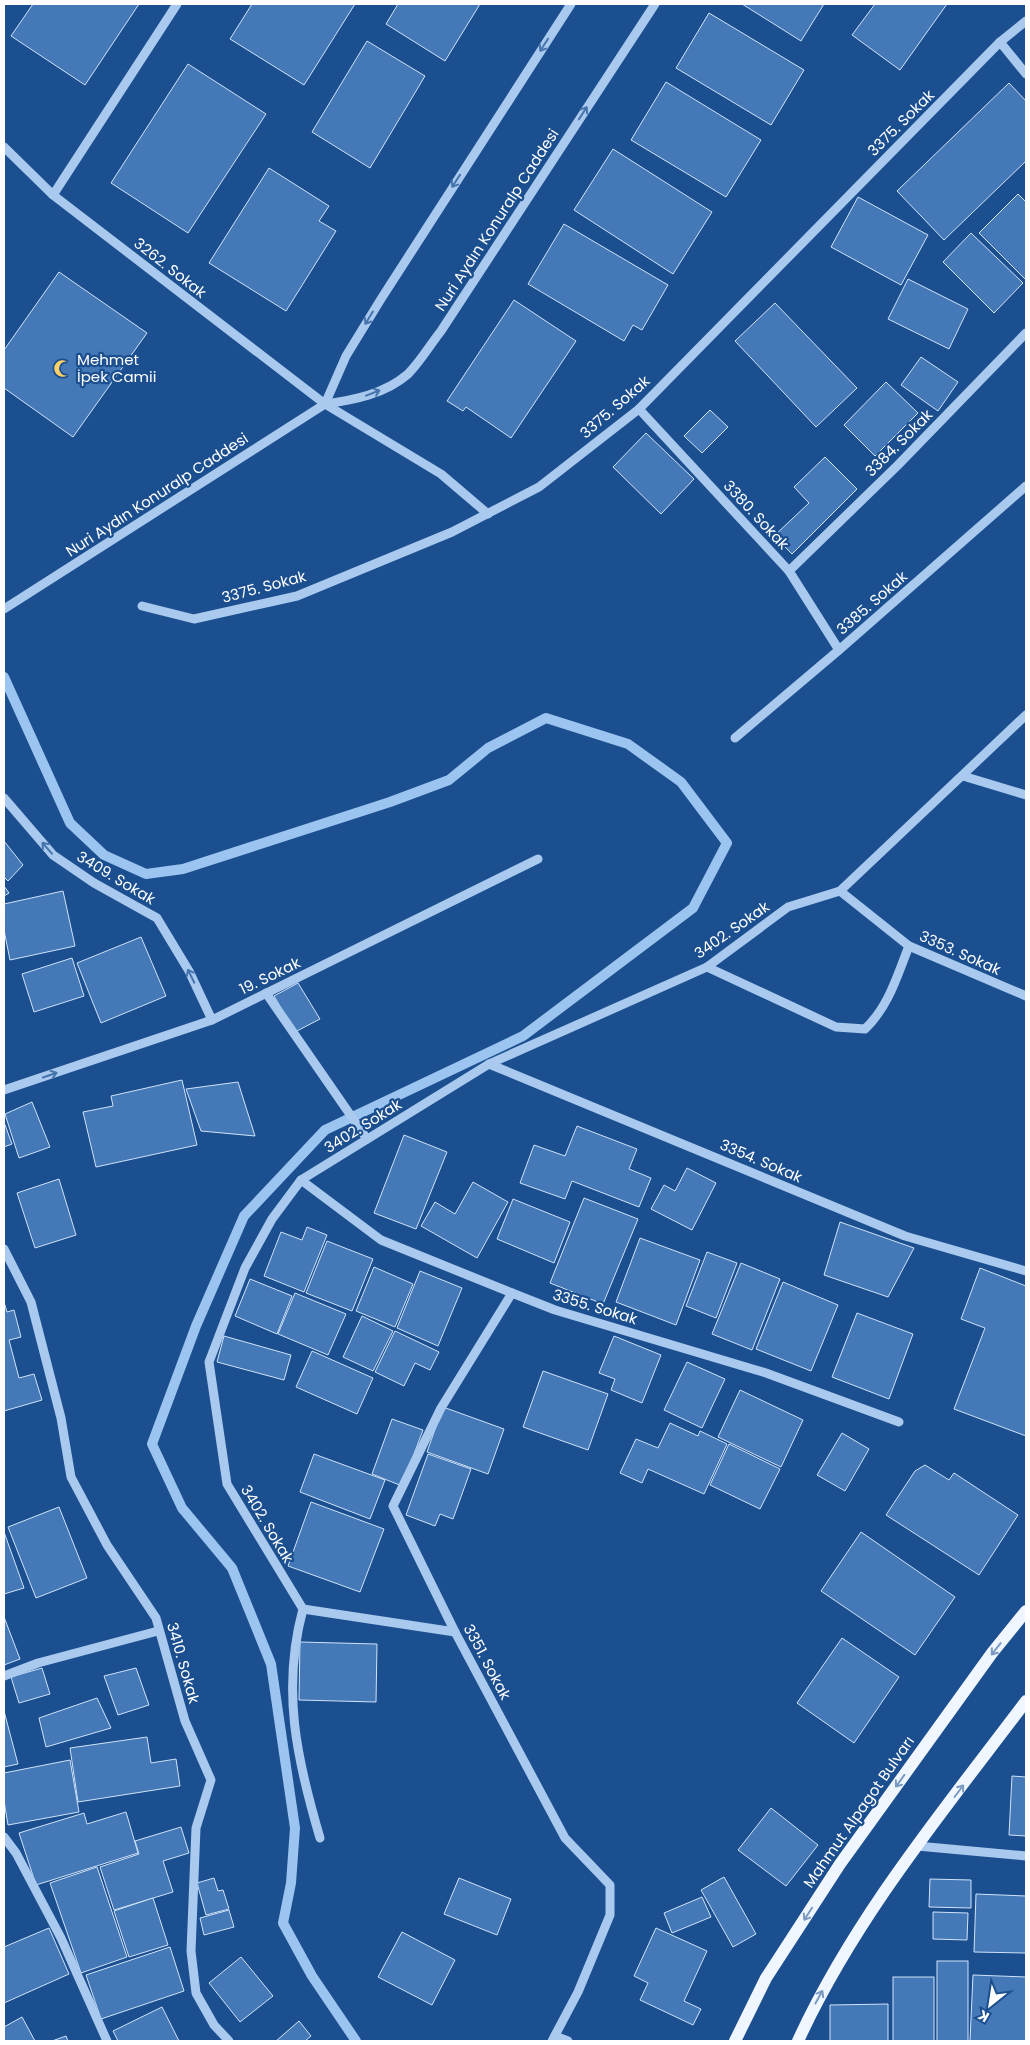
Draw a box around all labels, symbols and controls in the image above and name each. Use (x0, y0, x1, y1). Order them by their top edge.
one-way arrow (539, 37, 549, 51)
street label: 3375. Sokak (863, 84, 939, 161)
one-way arrow (578, 106, 588, 120)
street label: Nuri Aydın Konuralp Caddesi (430, 124, 564, 315)
one-way arrow (451, 174, 461, 188)
street label: 3262. Sokak (130, 233, 211, 303)
one-way arrow (364, 311, 374, 325)
place label: Mehmet İpek Camii (77, 349, 156, 387)
mosque icon: Mehmet İpek Camii (53, 359, 73, 379)
street label: 3375. Sokak (575, 370, 654, 443)
one-way arrow (365, 388, 380, 397)
street label: 3384. Sokak (860, 404, 937, 481)
street label: Nuri Aydın Konuralp Caddesi (61, 428, 252, 562)
street label: 3380. Sokak (719, 475, 794, 554)
street label: 3375. Sokak (219, 565, 309, 608)
street label: 3385. Sokak (832, 566, 912, 639)
one-way arrow (42, 842, 53, 855)
street label: 3409. Sokak (73, 846, 160, 909)
street label: 3402. Sokak (690, 896, 774, 963)
street label: 3353. Sokak (916, 925, 1004, 980)
street label: 19. Sokak (236, 952, 304, 999)
one-way arrow (186, 969, 195, 984)
one-way arrow (42, 1069, 58, 1079)
street label: 3402. Sokak (320, 1093, 406, 1158)
street label: 3354. Sokak (717, 1134, 806, 1187)
street label: 3355. Sokak (550, 1284, 640, 1329)
street label: 3402. Sokak (236, 1481, 299, 1567)
street label: 3410. Sokak (162, 1620, 205, 1706)
street label: 3351. Sokak (459, 1620, 516, 1704)
one-way arrow (990, 1642, 1001, 1655)
street label: Mahmut Alpagot Bulvarı (798, 1732, 919, 1892)
one-way arrow (895, 1774, 905, 1788)
one-way arrow (954, 1784, 964, 1798)
one-way arrow (802, 1907, 813, 1921)
north arrow (965, 1980, 1015, 2030)
one-way arrow (814, 1990, 824, 2005)
text: K (974, 2005, 993, 2027)

